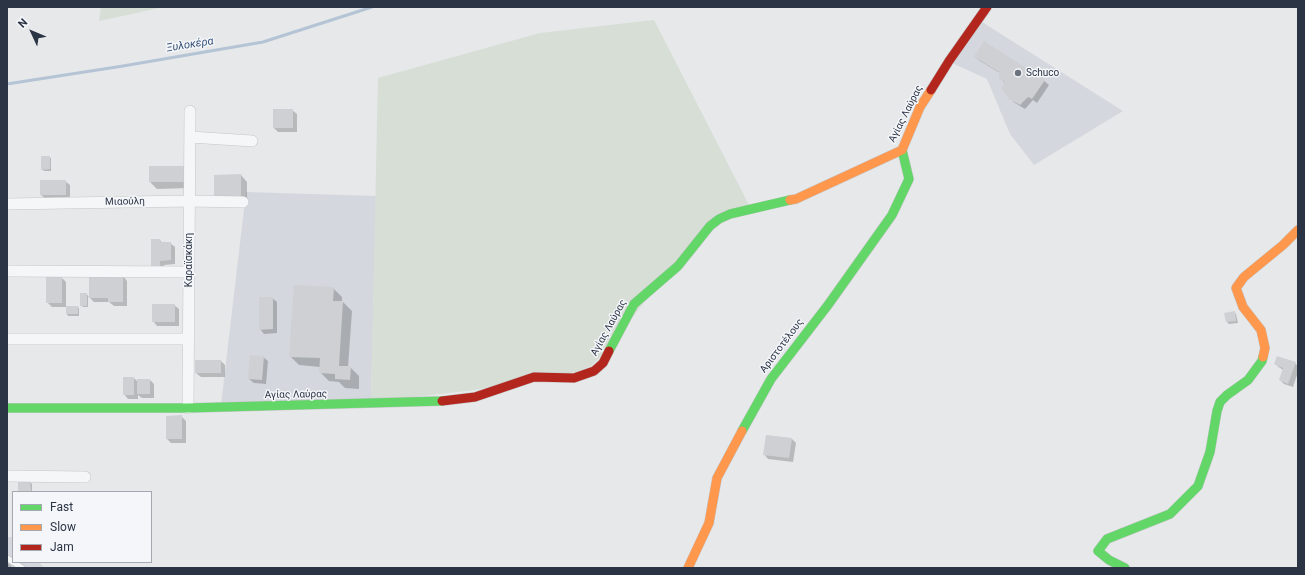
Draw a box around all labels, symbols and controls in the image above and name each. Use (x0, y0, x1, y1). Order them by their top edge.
north arrow (12, 12, 52, 52)
text: N (16, 16, 30, 31)
water label: Ξυλοκέρα (165, 35, 215, 55)
place label: Schuco (1026, 67, 1059, 79)
marker: Schuco (1013, 68, 1023, 78)
street label: Αγίας Λαύρας (886, 83, 926, 145)
street label: Μιαούλη (105, 196, 145, 208)
street label: Καραϊσκάκη (183, 233, 195, 287)
street label: Αγίας Λαύρας (589, 298, 629, 358)
street label: Αριστοτέλους (758, 317, 806, 375)
street label: Αγίας Λαύρας (265, 388, 327, 402)
legend (12, 491, 152, 563)
text: Fast (50, 500, 73, 514)
text: Slow (50, 520, 76, 534)
text: Jam (50, 540, 74, 554)

